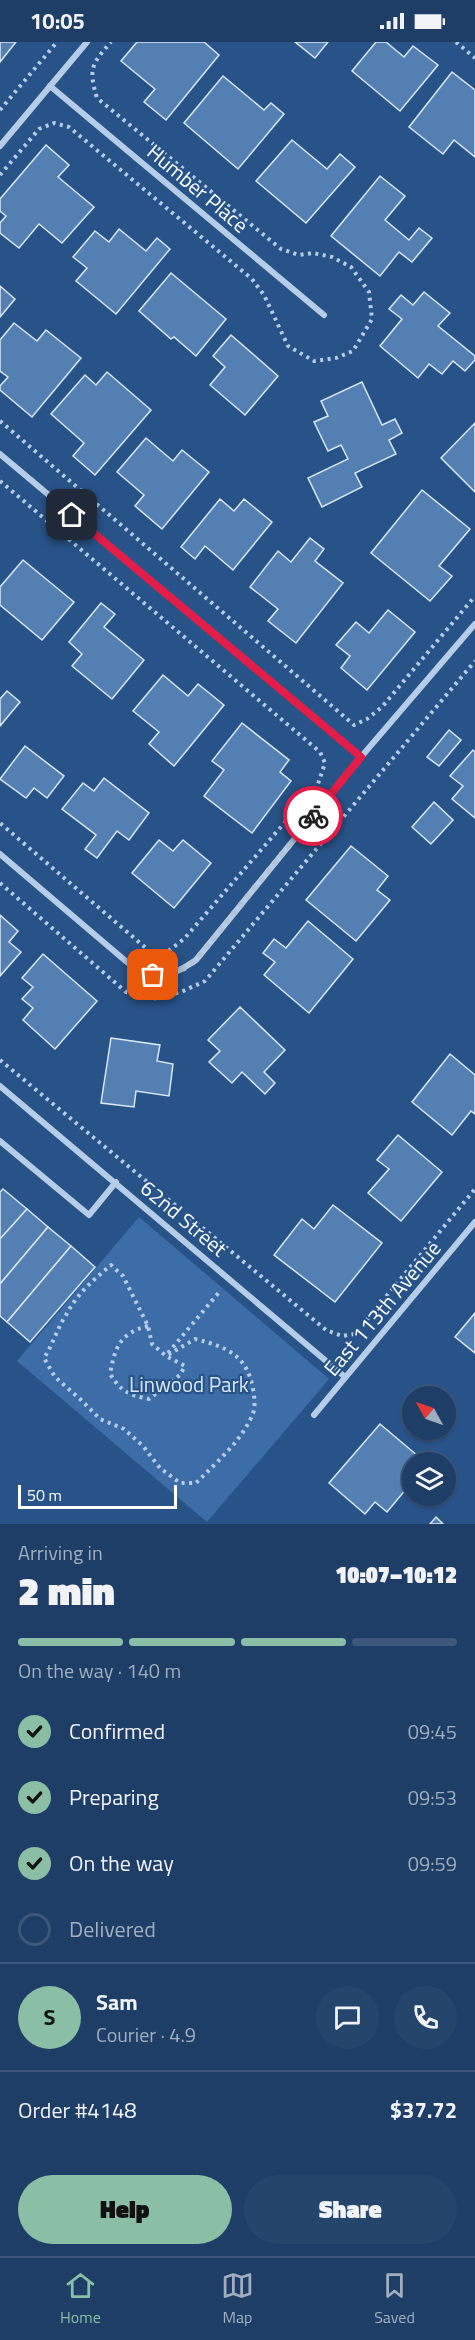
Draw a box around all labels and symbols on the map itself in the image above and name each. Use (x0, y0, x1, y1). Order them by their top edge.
street label: Humber Place (140, 136, 256, 240)
pin (46, 489, 97, 540)
courier (283, 786, 343, 846)
pin (127, 949, 178, 1000)
street label: 62nd Street (134, 1172, 235, 1264)
street label: East 113th Avenue (316, 1233, 448, 1383)
park label: Linwood Park (129, 1368, 249, 1400)
north arrow (402, 1386, 456, 1440)
scale bar (18, 1482, 177, 1510)

